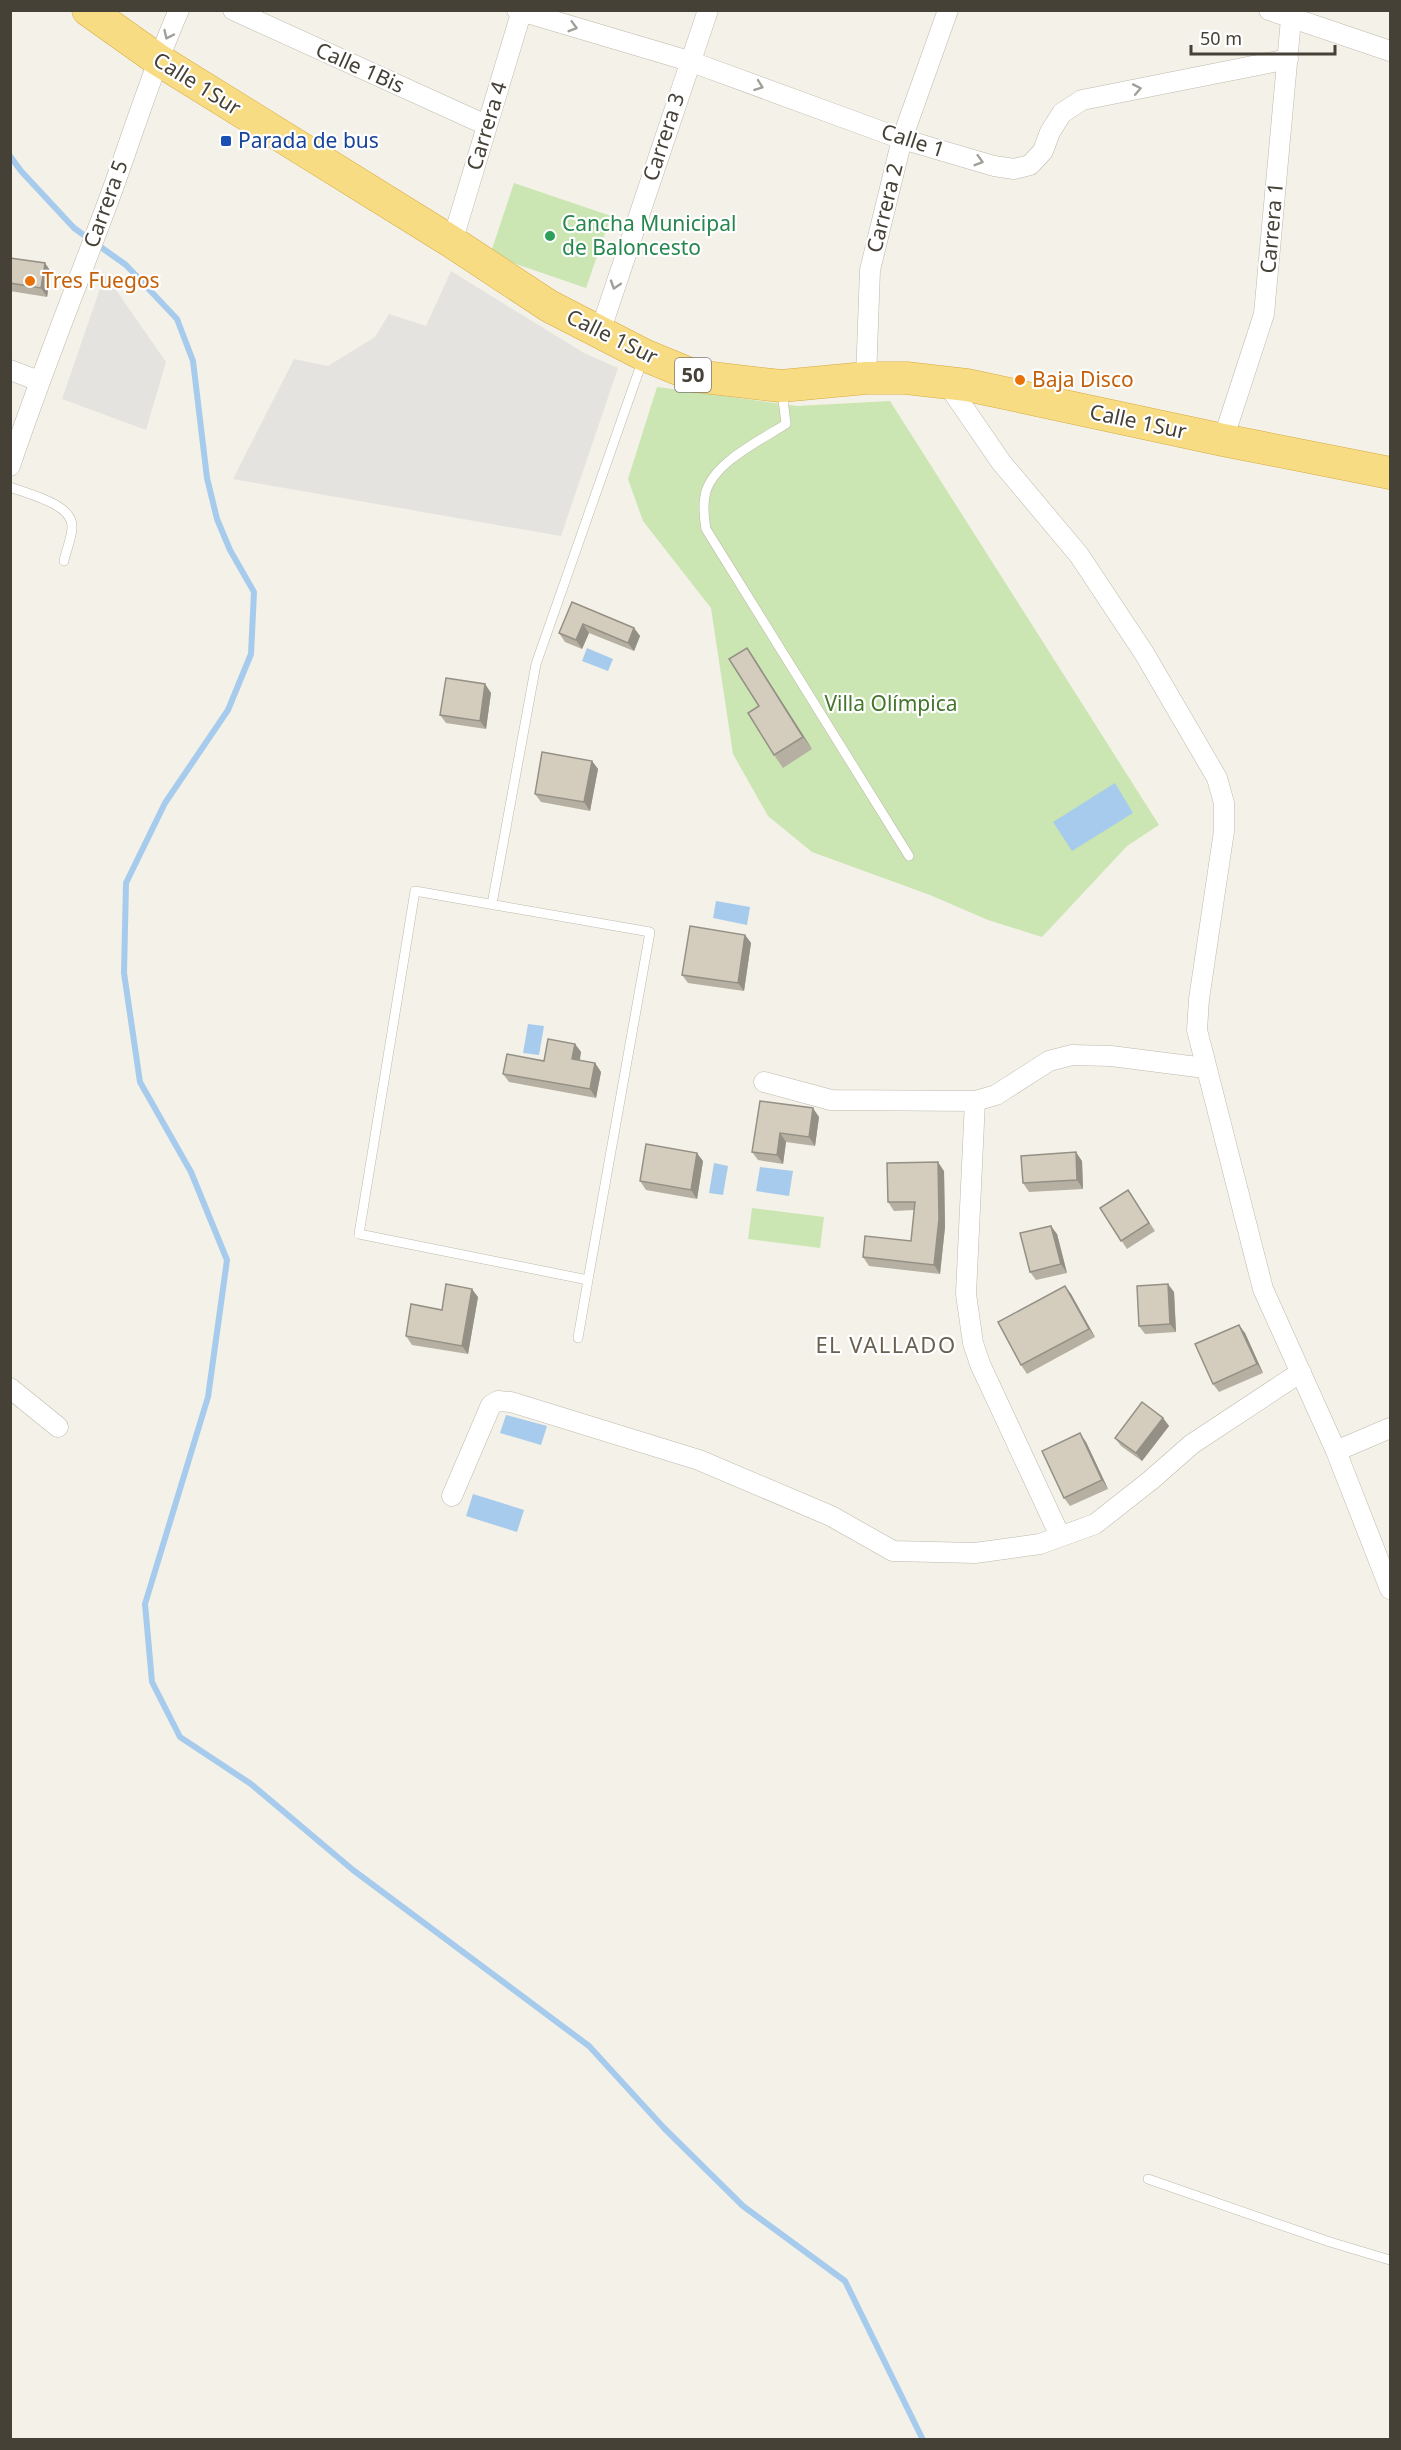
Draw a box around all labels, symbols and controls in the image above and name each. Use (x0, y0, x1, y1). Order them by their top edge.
scale bar (1191, 18, 1335, 56)
one-way arrow (567, 20, 578, 32)
text: 50 m (1200, 26, 1242, 50)
one-way arrow (164, 28, 176, 39)
street label: Calle 1Bis (312, 35, 409, 99)
street label: Calle 1Sur (148, 45, 247, 121)
street label: Carrera 4 (459, 78, 513, 173)
one-way arrow (753, 79, 764, 92)
one-way arrow (1132, 83, 1142, 96)
street label: Carrera 3 (636, 89, 690, 184)
street label: Calle 1 (878, 117, 949, 163)
place label: Parada de bus (238, 126, 379, 154)
marker: Parada de bus (219, 134, 233, 148)
one-way arrow (974, 154, 984, 167)
street label: Carrera 5 (76, 156, 134, 251)
street label: Carrera 2 (859, 160, 909, 255)
street label: Carrera 1 (1253, 181, 1289, 275)
place label: Cancha Municipal de Baloncesto (562, 209, 736, 261)
marker: Cancha Municipal de Baloncesto (543, 229, 557, 243)
place label: Tres Fuegos (42, 266, 160, 294)
marker: Tres Fuegos (23, 274, 37, 288)
one-way arrow (610, 279, 623, 290)
street label: Calle 1Sur (562, 302, 663, 370)
road number: 50 (675, 358, 711, 392)
place label: Baja Disco (1032, 365, 1134, 393)
marker: Baja Disco (1013, 373, 1027, 387)
street label: Calle 1Sur (1087, 397, 1190, 445)
park label: Villa Olímpica (824, 689, 958, 717)
district label: EL VALLADO (815, 1329, 957, 1359)

